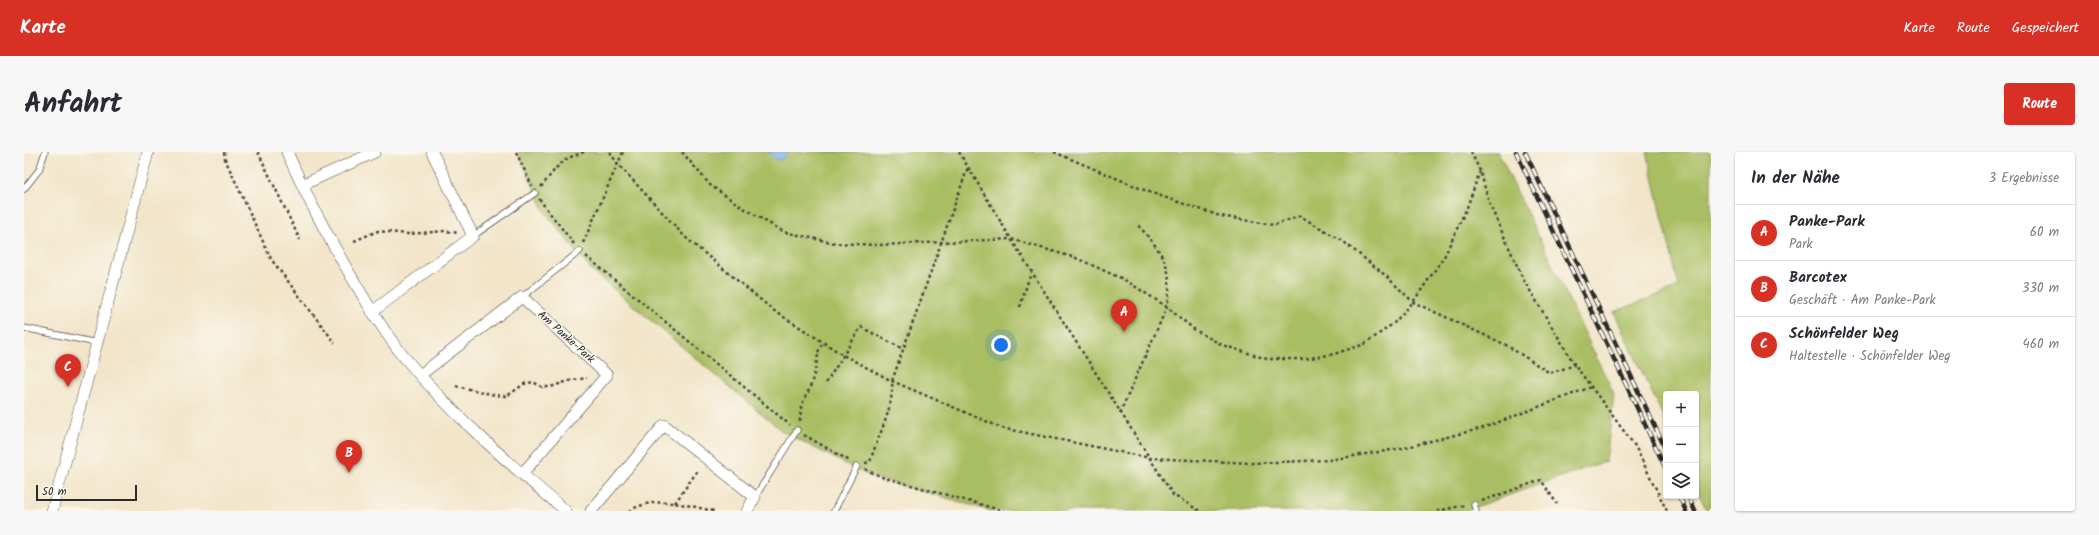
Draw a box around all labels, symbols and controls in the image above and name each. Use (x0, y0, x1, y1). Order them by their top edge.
text: Karte (20, 13, 66, 43)
text: Karte (1904, 17, 1935, 39)
text: Route (1957, 17, 1990, 39)
text: Gespeichert (2012, 17, 2079, 39)
text: Anfahrt (24, 82, 122, 127)
button: Route (2004, 83, 2075, 125)
text: In der Nähe (1751, 165, 1840, 192)
text: 3 Ergebnisse (1989, 168, 2059, 189)
text: Panke-Park (1789, 210, 1865, 234)
text: A (1760, 222, 1768, 243)
text: 60 m (2030, 222, 2059, 243)
text: Park (1789, 234, 1813, 255)
text: Barcotex (1789, 266, 1847, 290)
text: B (1760, 278, 1768, 299)
text: 330 m (2022, 278, 2059, 299)
text: Geschäft · Am Panke-Park (1789, 290, 1936, 311)
pin: A (1111, 299, 1137, 332)
street label: Am Panke-Park (533, 306, 599, 368)
text: Schönfelder Weg (1789, 322, 1899, 346)
text: C (1760, 334, 1768, 355)
text: 460 m (2023, 334, 2059, 355)
your location (991, 335, 1011, 355)
text: Haltestelle · Schönfelder Weg (1789, 346, 1950, 367)
pin: C (55, 354, 81, 387)
map controls (1663, 391, 1699, 499)
button: + (1663, 391, 1699, 427)
button: − (1663, 427, 1699, 463)
pin: B (336, 440, 362, 473)
button: layers (1663, 463, 1699, 499)
scale bar (36, 483, 137, 502)
text: 50 m (42, 483, 67, 501)

